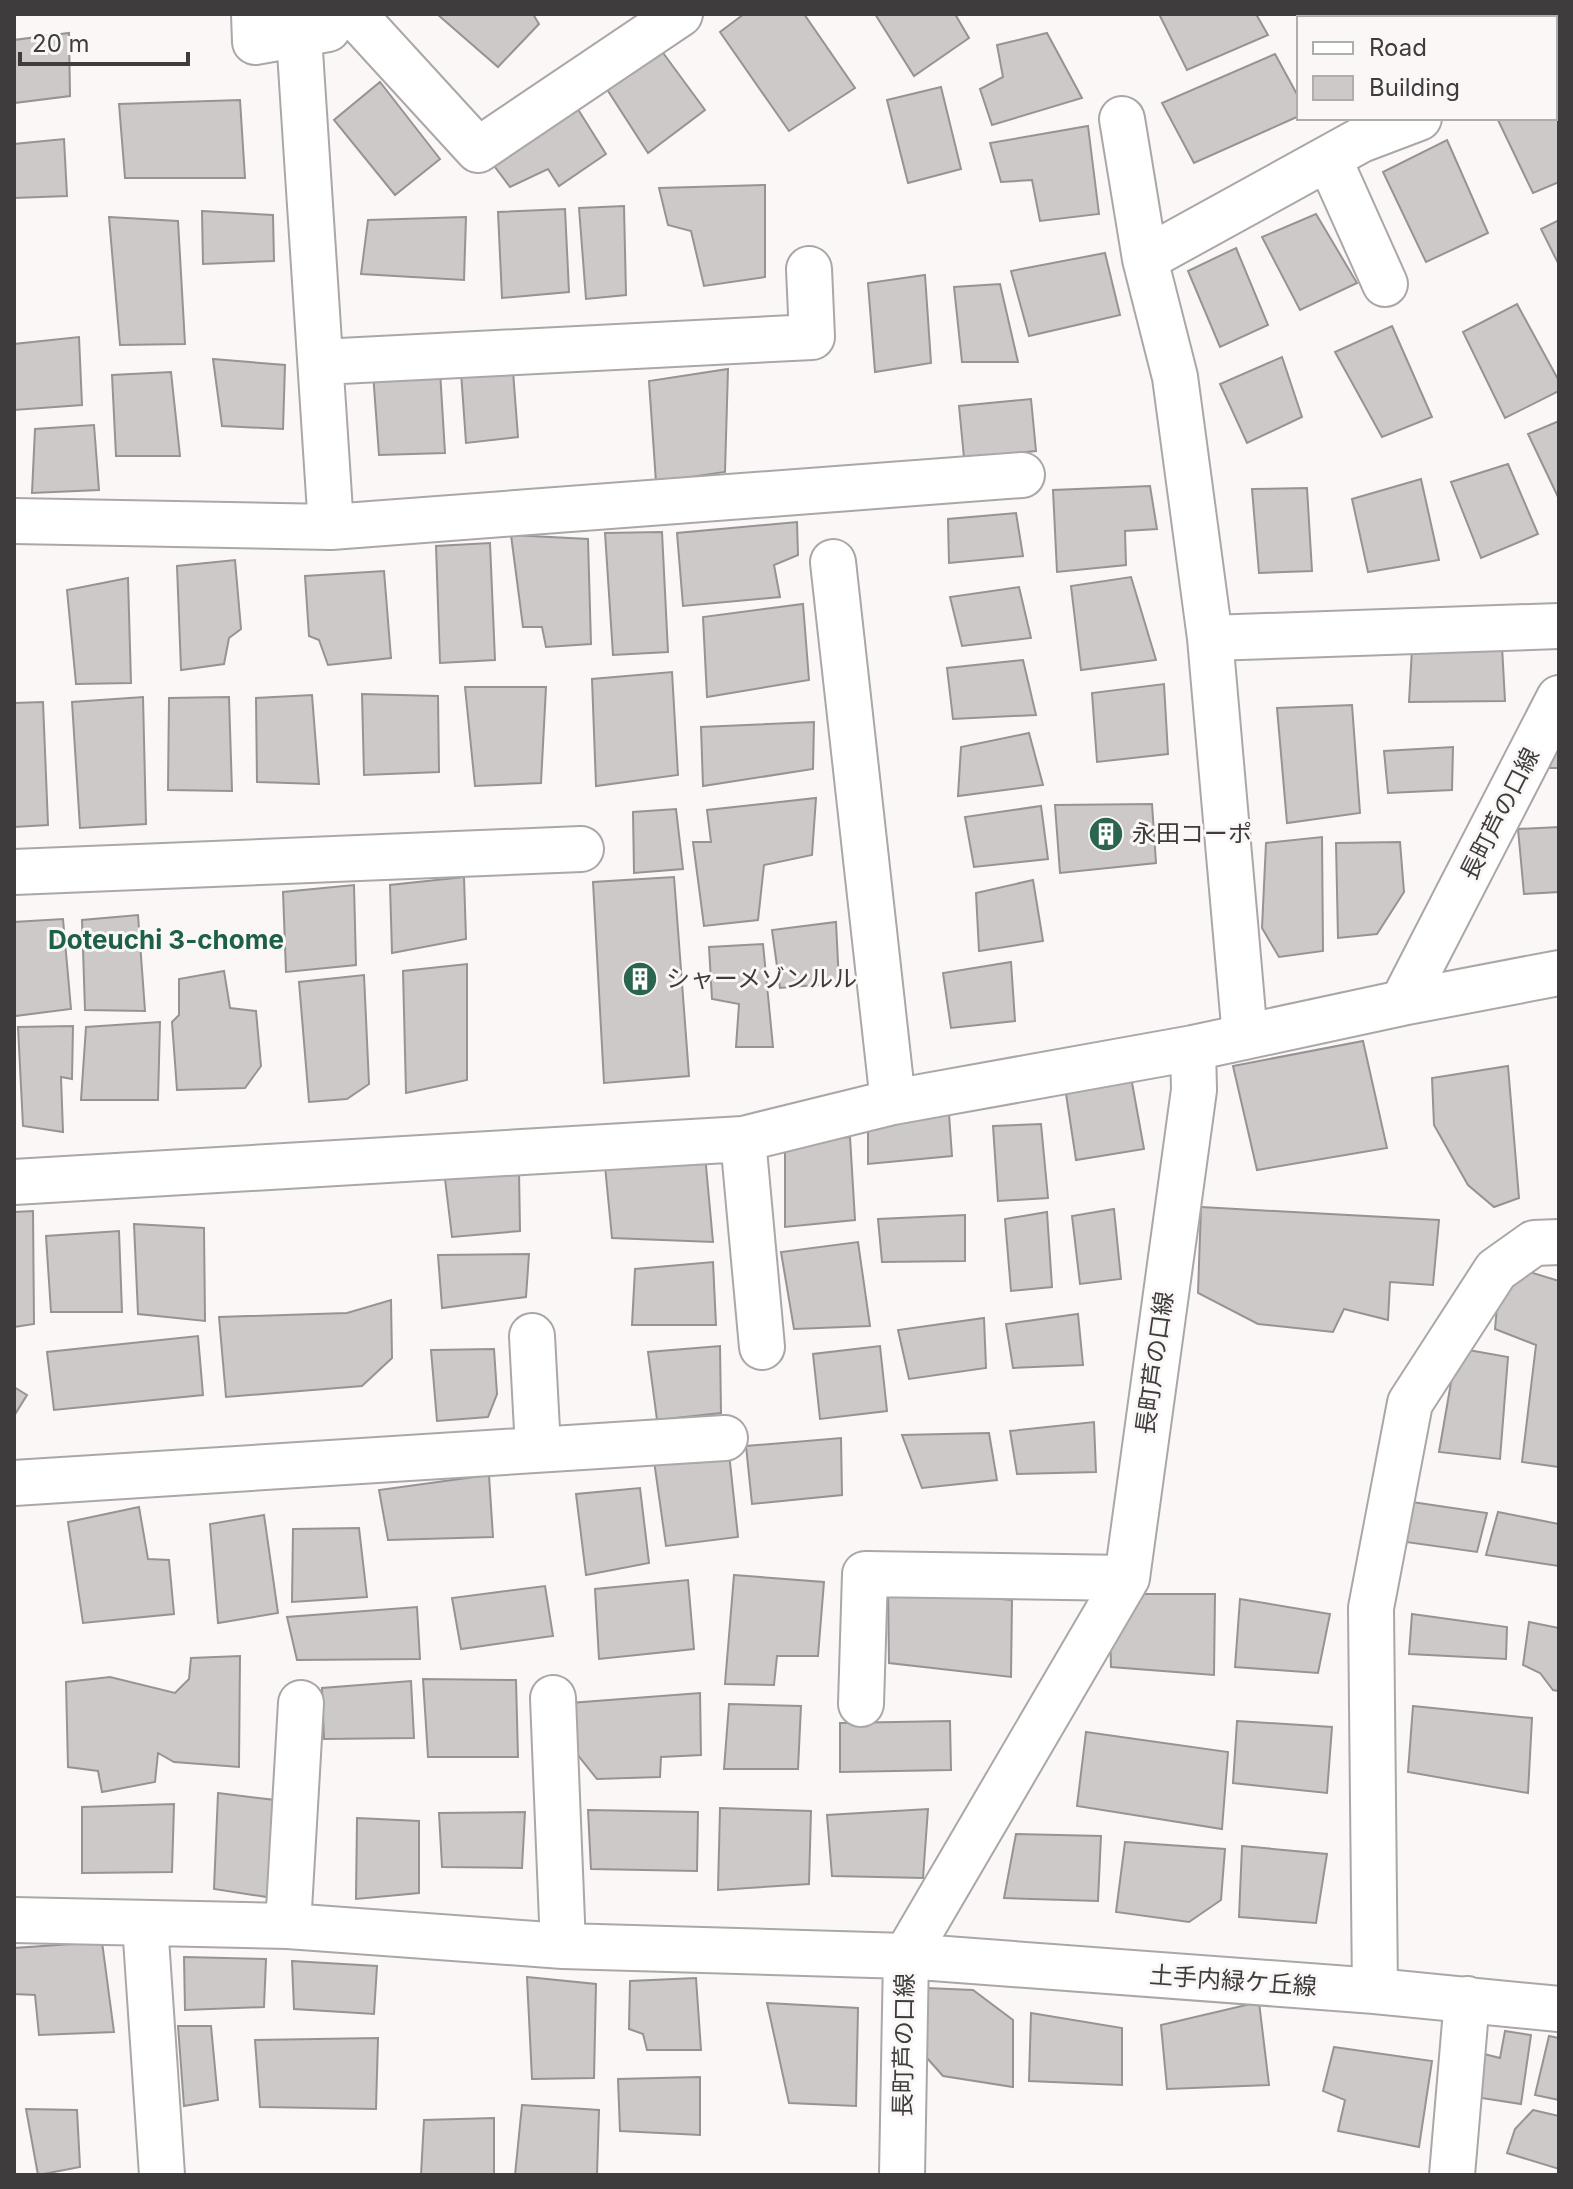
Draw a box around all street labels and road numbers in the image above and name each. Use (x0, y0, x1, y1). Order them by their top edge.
street label: 長町芦の口線 (1454, 743, 1545, 885)
street label: 長町芦の口線 (1130, 1290, 1179, 1436)
street label: 土手内緑ケ丘線 (1148, 1960, 1318, 2001)
street label: 長町芦の口線 (888, 1973, 919, 2117)

